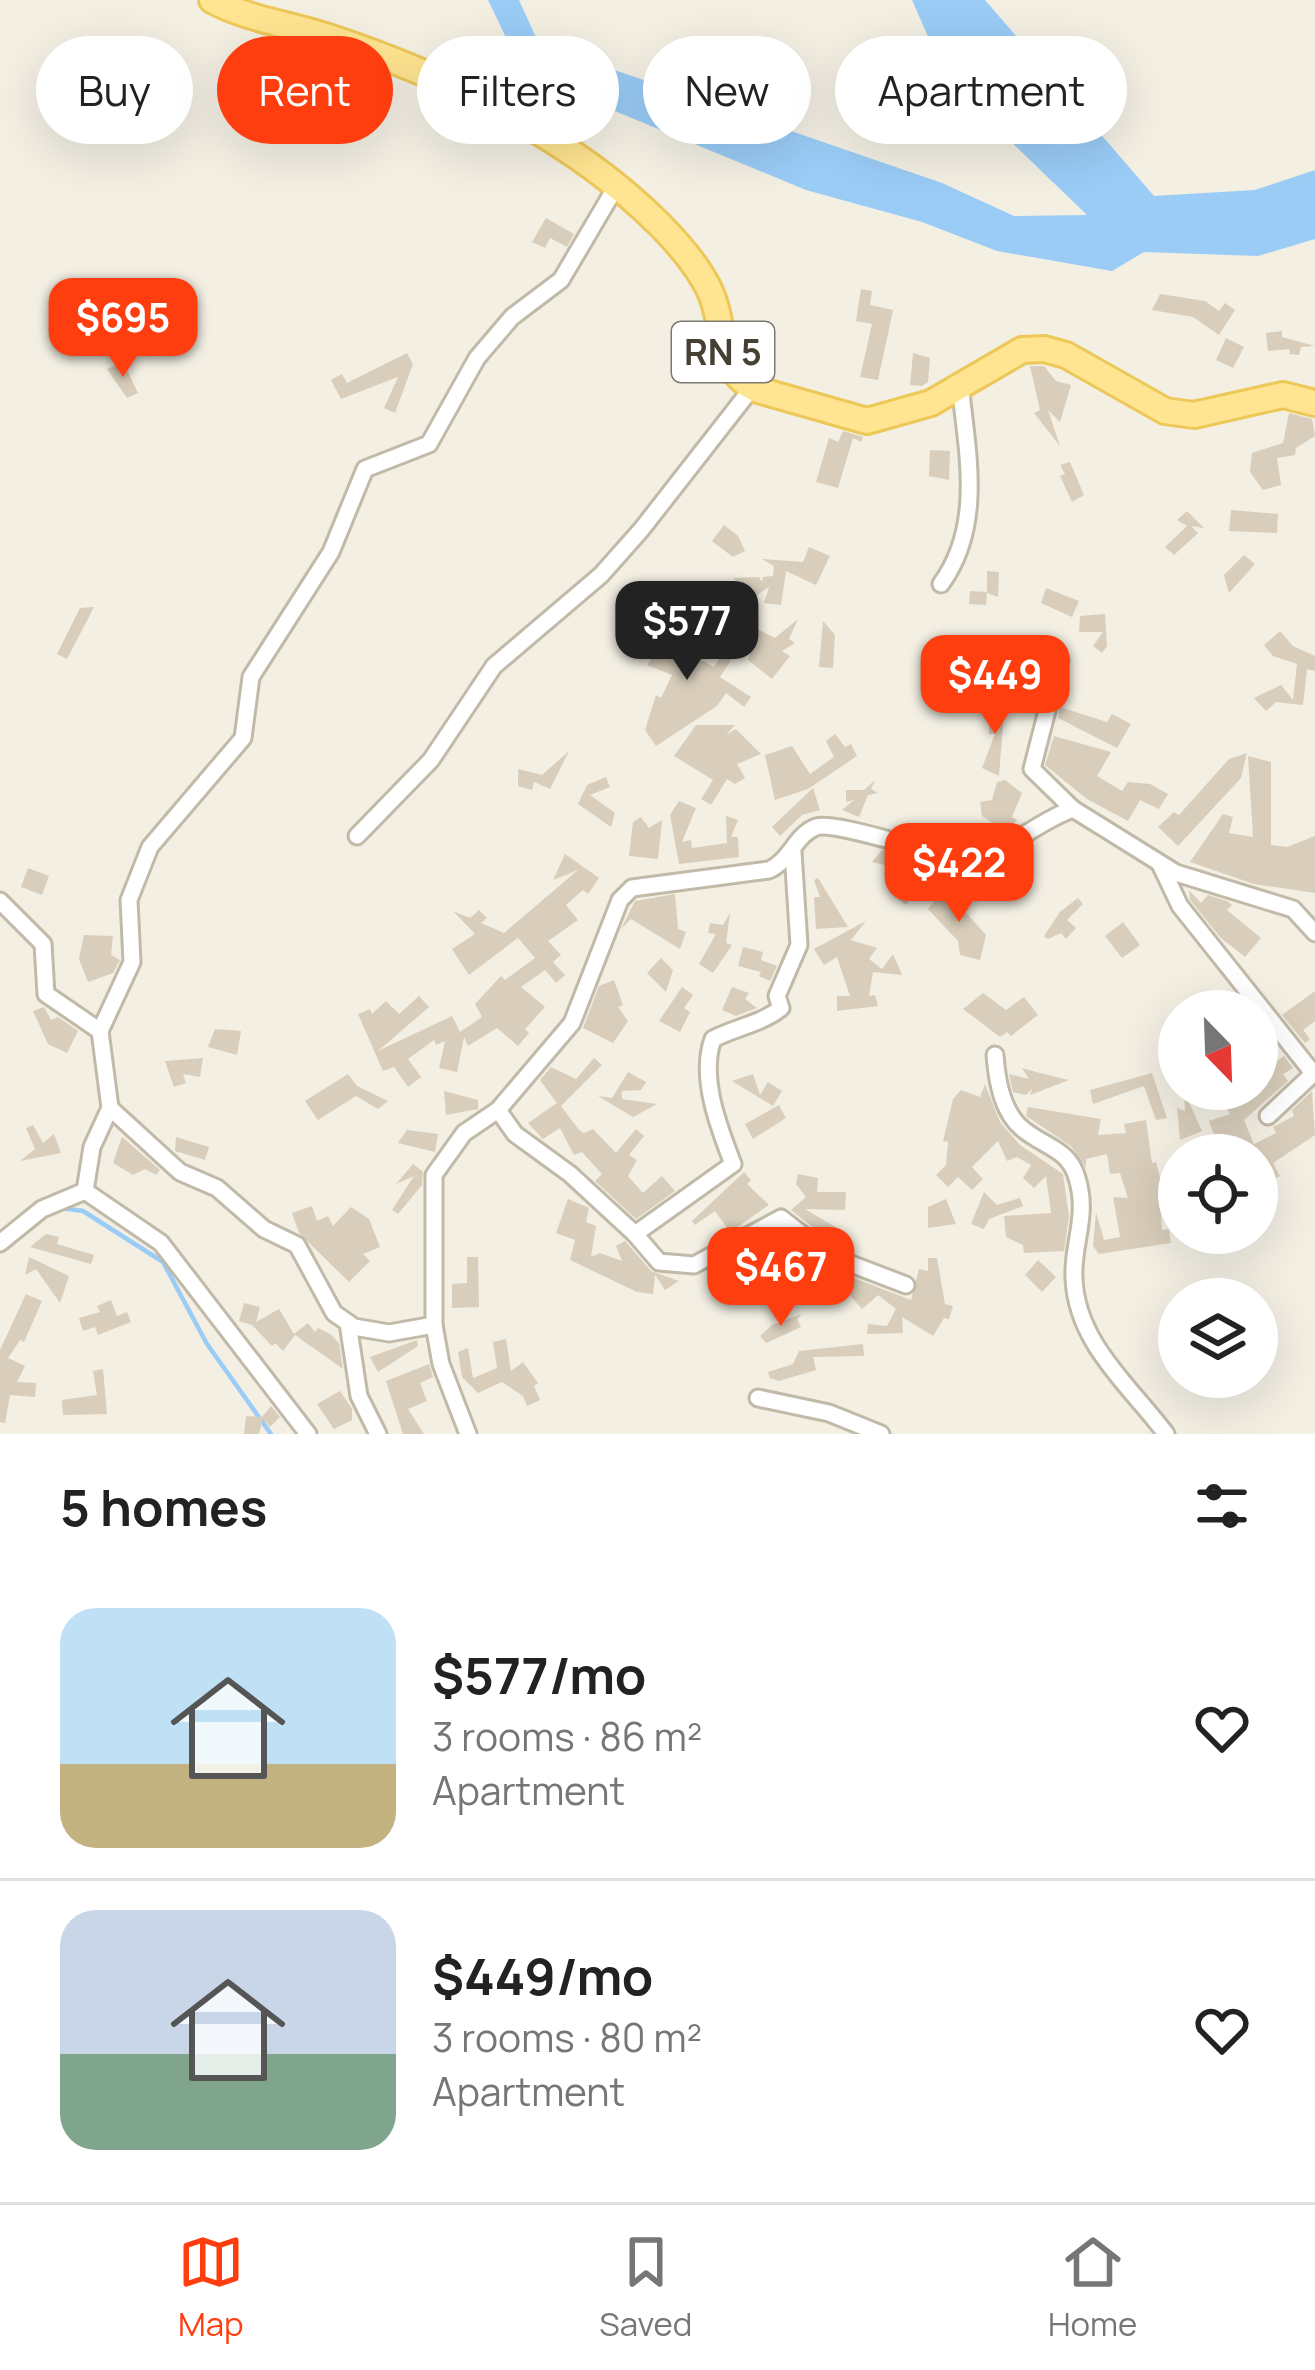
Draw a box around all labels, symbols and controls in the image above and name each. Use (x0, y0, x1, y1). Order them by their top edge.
chip: Buy (36, 36, 193, 144)
chip: Rent (217, 36, 393, 144)
chip: Filters (417, 36, 619, 144)
chip: New (643, 36, 811, 144)
chip: Apartment (835, 36, 1127, 144)
pin: $695 (52, 278, 194, 380)
text: $695 (76, 290, 170, 344)
road number: RN 5 (672, 322, 774, 382)
pin: $577 (616, 581, 758, 683)
text: $577 (642, 593, 732, 647)
pin: $449 (924, 635, 1066, 737)
text: $449 (948, 647, 1042, 701)
pin: $422 (888, 823, 1030, 925)
text: $422 (912, 835, 1006, 889)
north arrow (1158, 990, 1278, 1110)
map controls (1158, 990, 1278, 1398)
button: locate (1158, 1134, 1278, 1254)
pin: $467 (710, 1227, 852, 1329)
text: $467 (734, 1239, 828, 1293)
button: layers (1158, 1278, 1278, 1398)
text: 5 homes (60, 1472, 267, 1541)
icon: filters (1189, 1473, 1255, 1539)
text: $577/mo (432, 1640, 646, 1709)
icon: home (156, 1656, 300, 1800)
icon: heart (1189, 1695, 1255, 1761)
text: 3 rooms · 86 m² (432, 1709, 702, 1763)
text: Apartment (432, 1763, 625, 1817)
text: $449/mo (432, 1941, 653, 2010)
icon: home (156, 1958, 300, 2102)
icon: heart (1189, 1997, 1255, 2063)
text: 3 rooms · 80 m² (432, 2010, 702, 2064)
text: Apartment (432, 2064, 625, 2118)
tab: Map (178, 2229, 244, 2346)
tab: Saved (599, 2229, 692, 2346)
tab: Home (1048, 2229, 1137, 2346)

